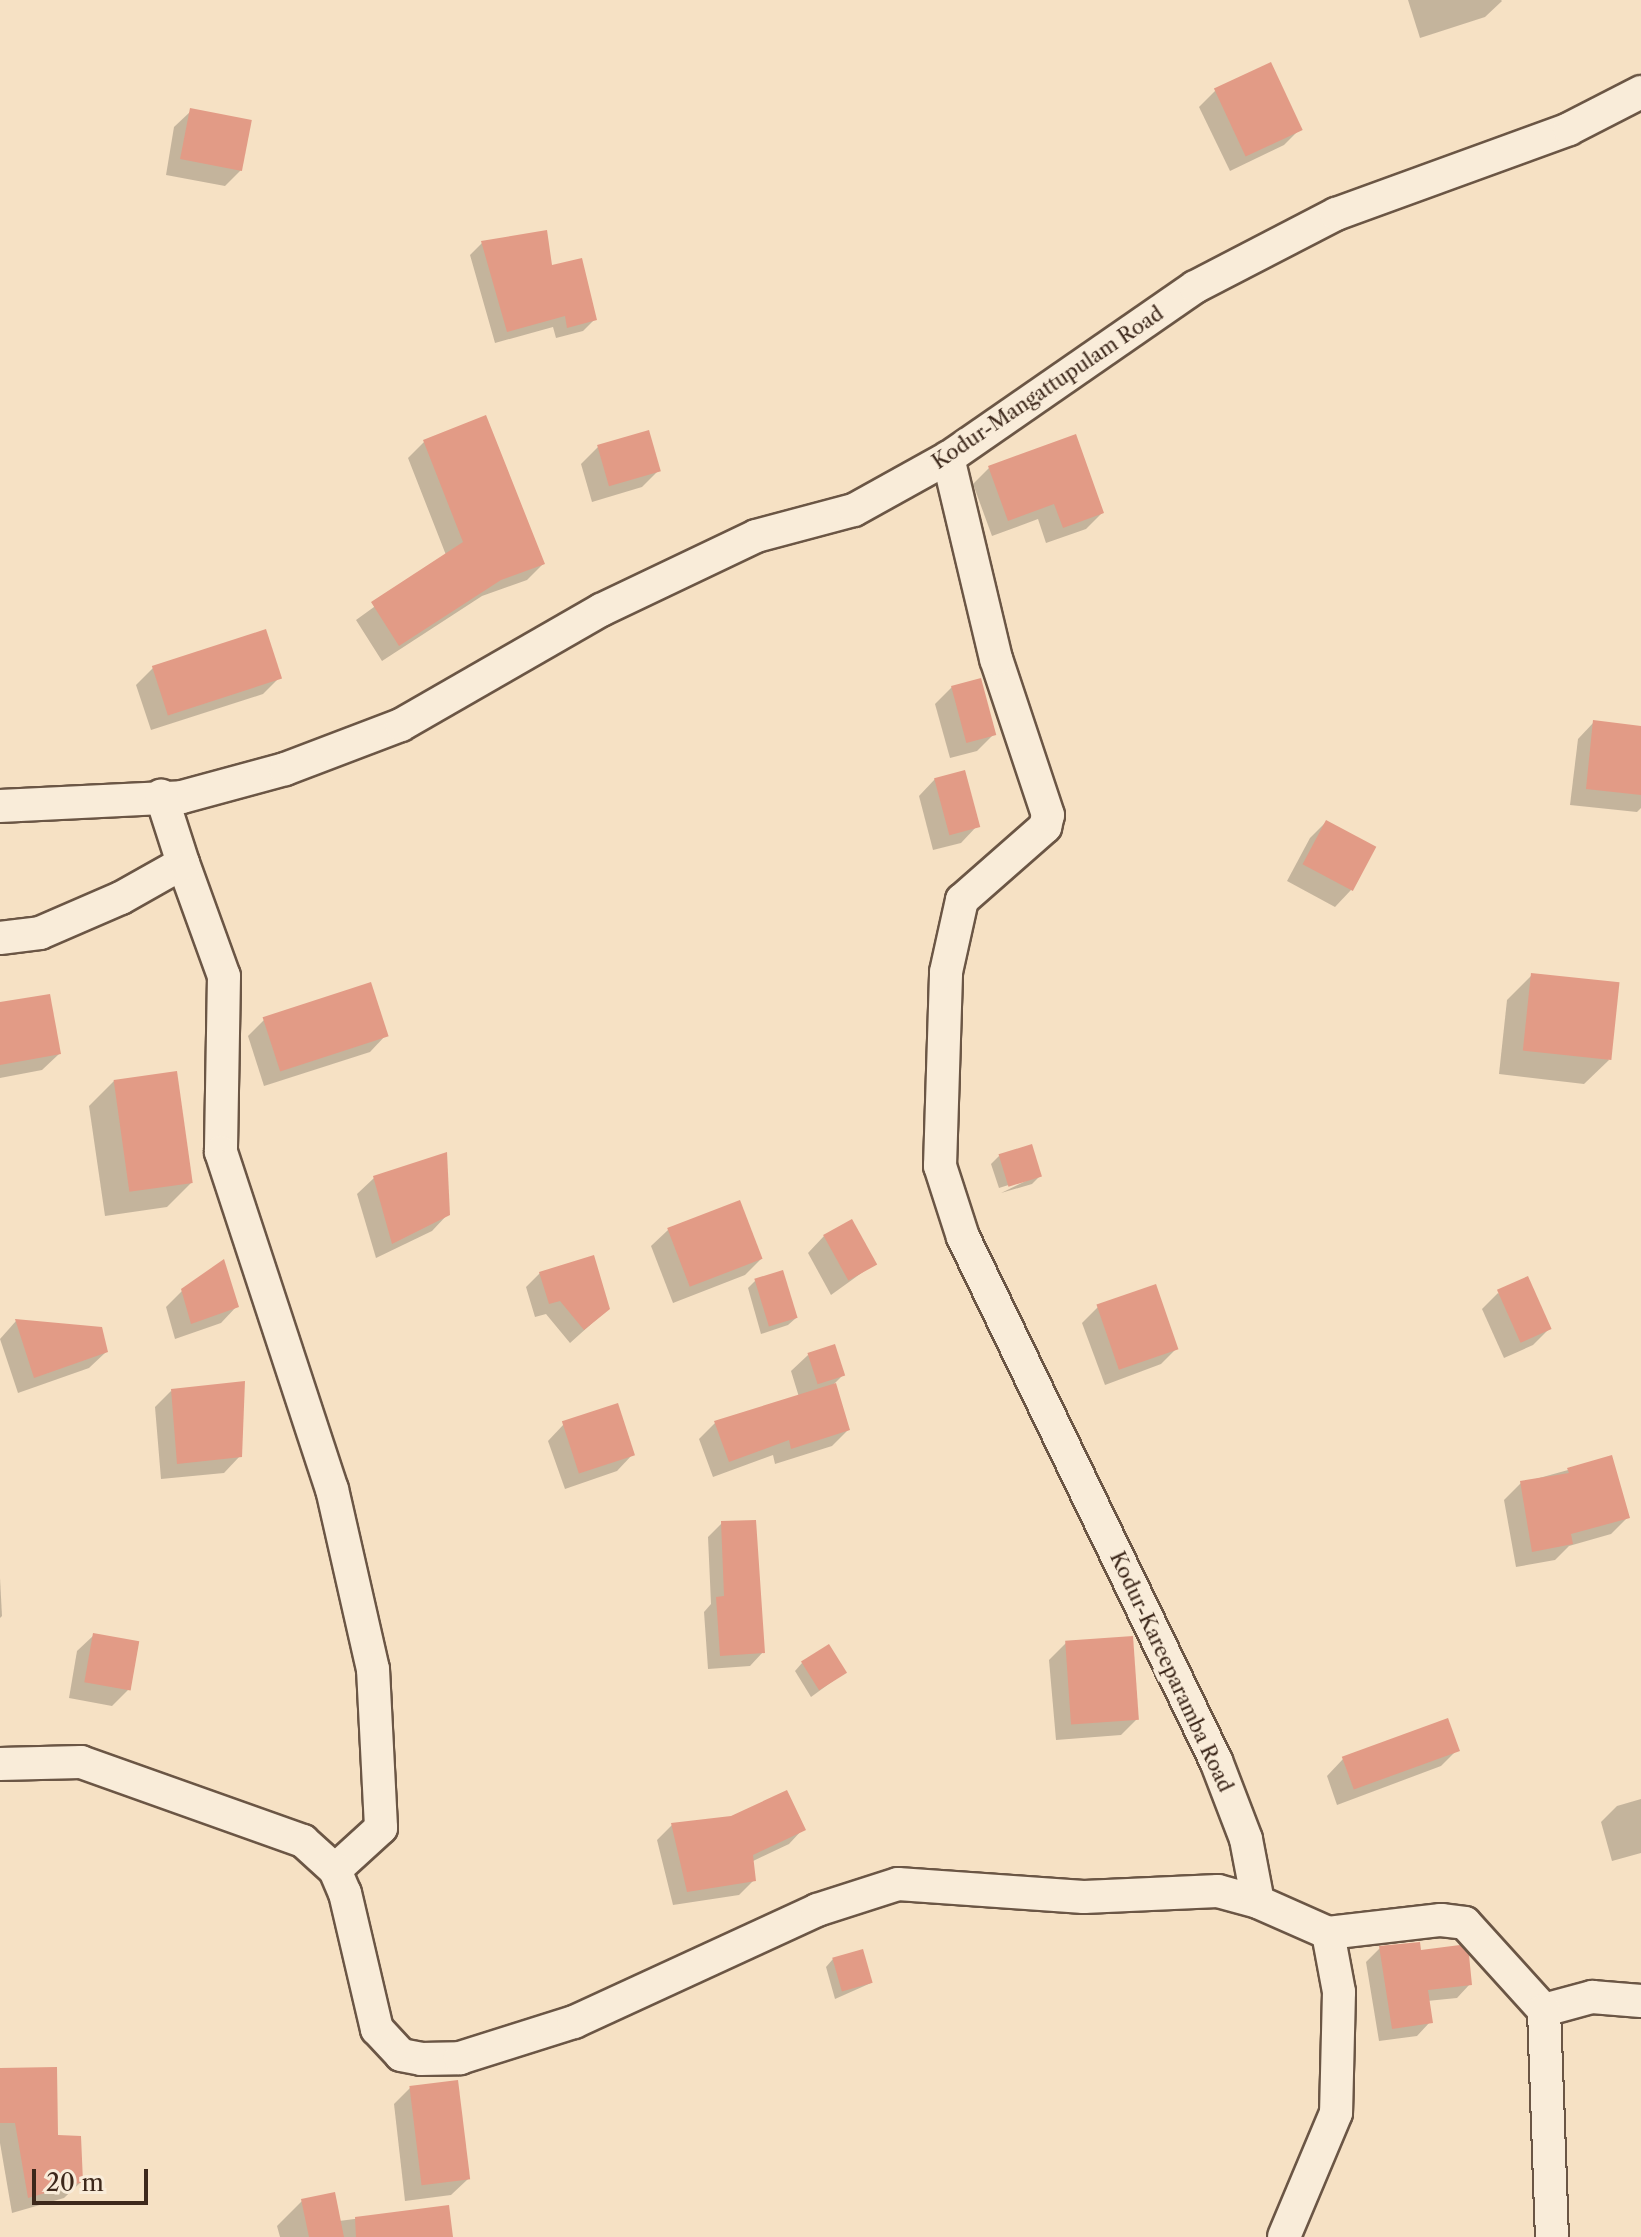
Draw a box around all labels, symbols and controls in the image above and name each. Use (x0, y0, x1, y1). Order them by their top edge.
street label: Kodur-Mangattupulam Road (928, 302, 1168, 474)
street label: Kodur-Kareeparamba Road (1105, 1548, 1237, 1796)
scale bar (36, 2153, 152, 2203)
text: 20 m (46, 2168, 104, 2197)

